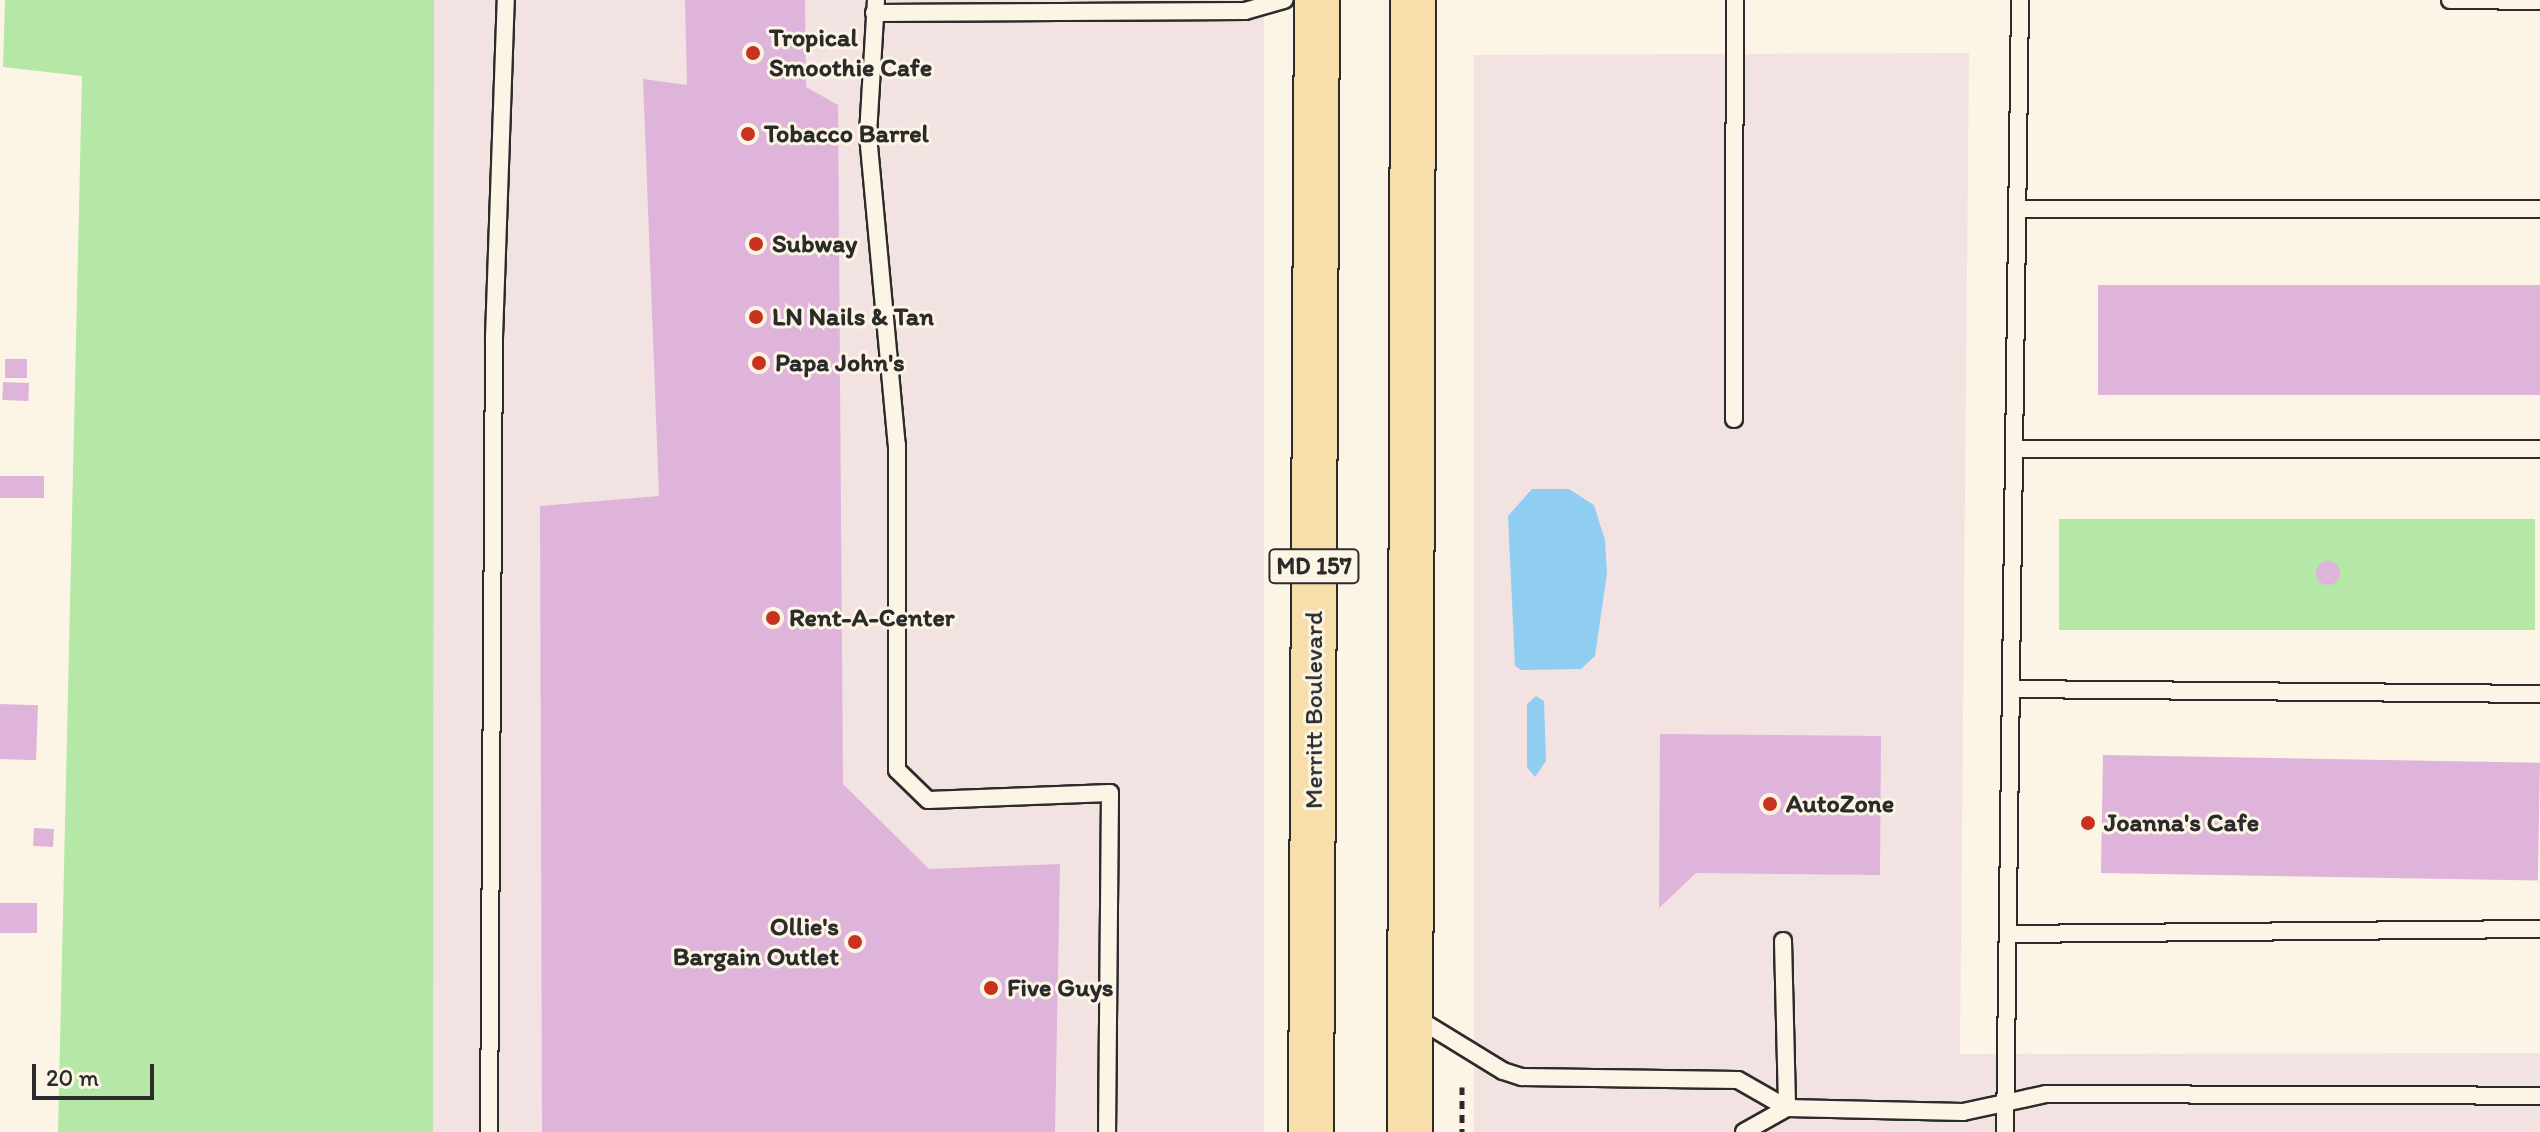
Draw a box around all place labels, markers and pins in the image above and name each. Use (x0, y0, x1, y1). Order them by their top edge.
place label: Tropical Smoothie Cafe (769, 22, 933, 84)
marker: Tropical Smoothie Cafe (744, 44, 762, 62)
place label: Tobacco Barrel (764, 118, 929, 150)
marker: Tobacco Barrel (739, 125, 757, 143)
place label: Subway (772, 228, 857, 260)
marker: Subway (747, 235, 765, 253)
place label: LN Nails & Tan (772, 301, 934, 333)
marker: LN Nails & Tan (747, 308, 765, 326)
place label: Papa John's (775, 347, 905, 379)
marker: Papa John's (750, 354, 768, 372)
place label: Rent-A-Center (789, 602, 955, 634)
marker: Rent-A-Center (764, 609, 782, 627)
place label: AutoZone (1786, 788, 1894, 820)
marker: AutoZone (1761, 795, 1779, 813)
place label: Joanna's Cafe (2104, 807, 2259, 839)
marker: Joanna's Cafe (2079, 814, 2097, 832)
place label: Ollie's Bargain Outlet (673, 911, 839, 972)
marker: Ollie's Bargain Outlet (846, 933, 864, 951)
place label: Five Guys (1007, 972, 1113, 1004)
marker: Five Guys (982, 979, 1000, 997)

